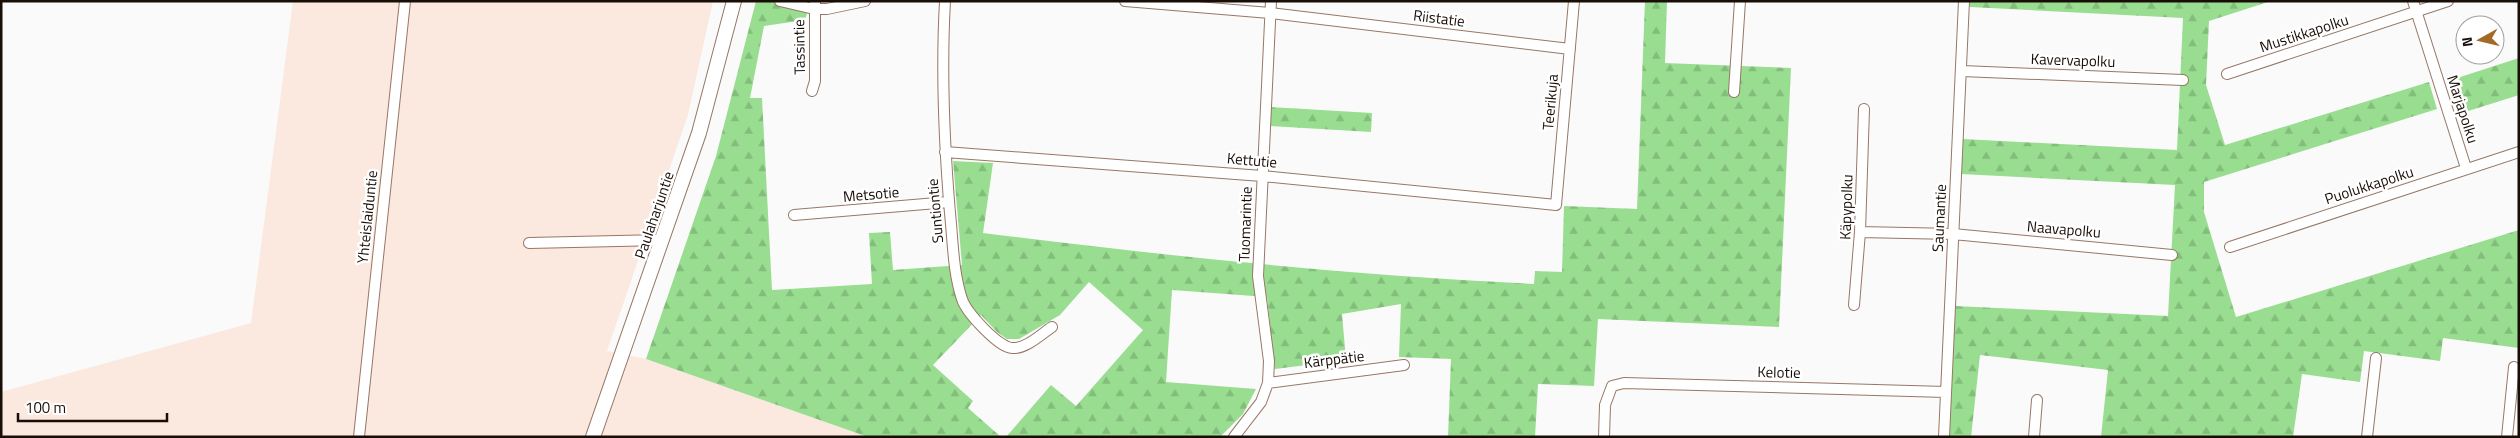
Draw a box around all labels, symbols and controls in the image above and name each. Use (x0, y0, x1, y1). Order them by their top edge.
street label: Riistatie (1412, 3, 1466, 33)
street label: Mustikkapolku (2257, 8, 2351, 58)
north arrow (2455, 15, 2505, 65)
street label: Tassintie (787, 19, 811, 75)
text: N (2456, 36, 2478, 48)
street label: Kavervapolku (2030, 47, 2116, 73)
street label: Marjapolku (2441, 72, 2485, 146)
street label: Teerikuja (1536, 73, 1564, 131)
street label: Kettutie (1226, 146, 1278, 174)
street label: Puolukkapolku (2321, 160, 2417, 210)
street label: Paulaharjuntie (628, 168, 680, 262)
street label: Yhteislaiduntie (351, 169, 383, 265)
street label: Käpypolku (1833, 174, 1859, 240)
street label: Suntiontie (921, 178, 949, 244)
street label: Metsotie (842, 180, 900, 208)
street label: Saumantie (1926, 184, 1952, 252)
street label: Tuomarintie (1232, 186, 1258, 262)
street label: Naavapolku (2026, 214, 2102, 244)
street label: Kärppätie (1302, 344, 1366, 374)
street label: Kelotie (1757, 360, 1801, 384)
scale bar (18, 390, 166, 422)
text: 100 m (25, 396, 66, 419)

